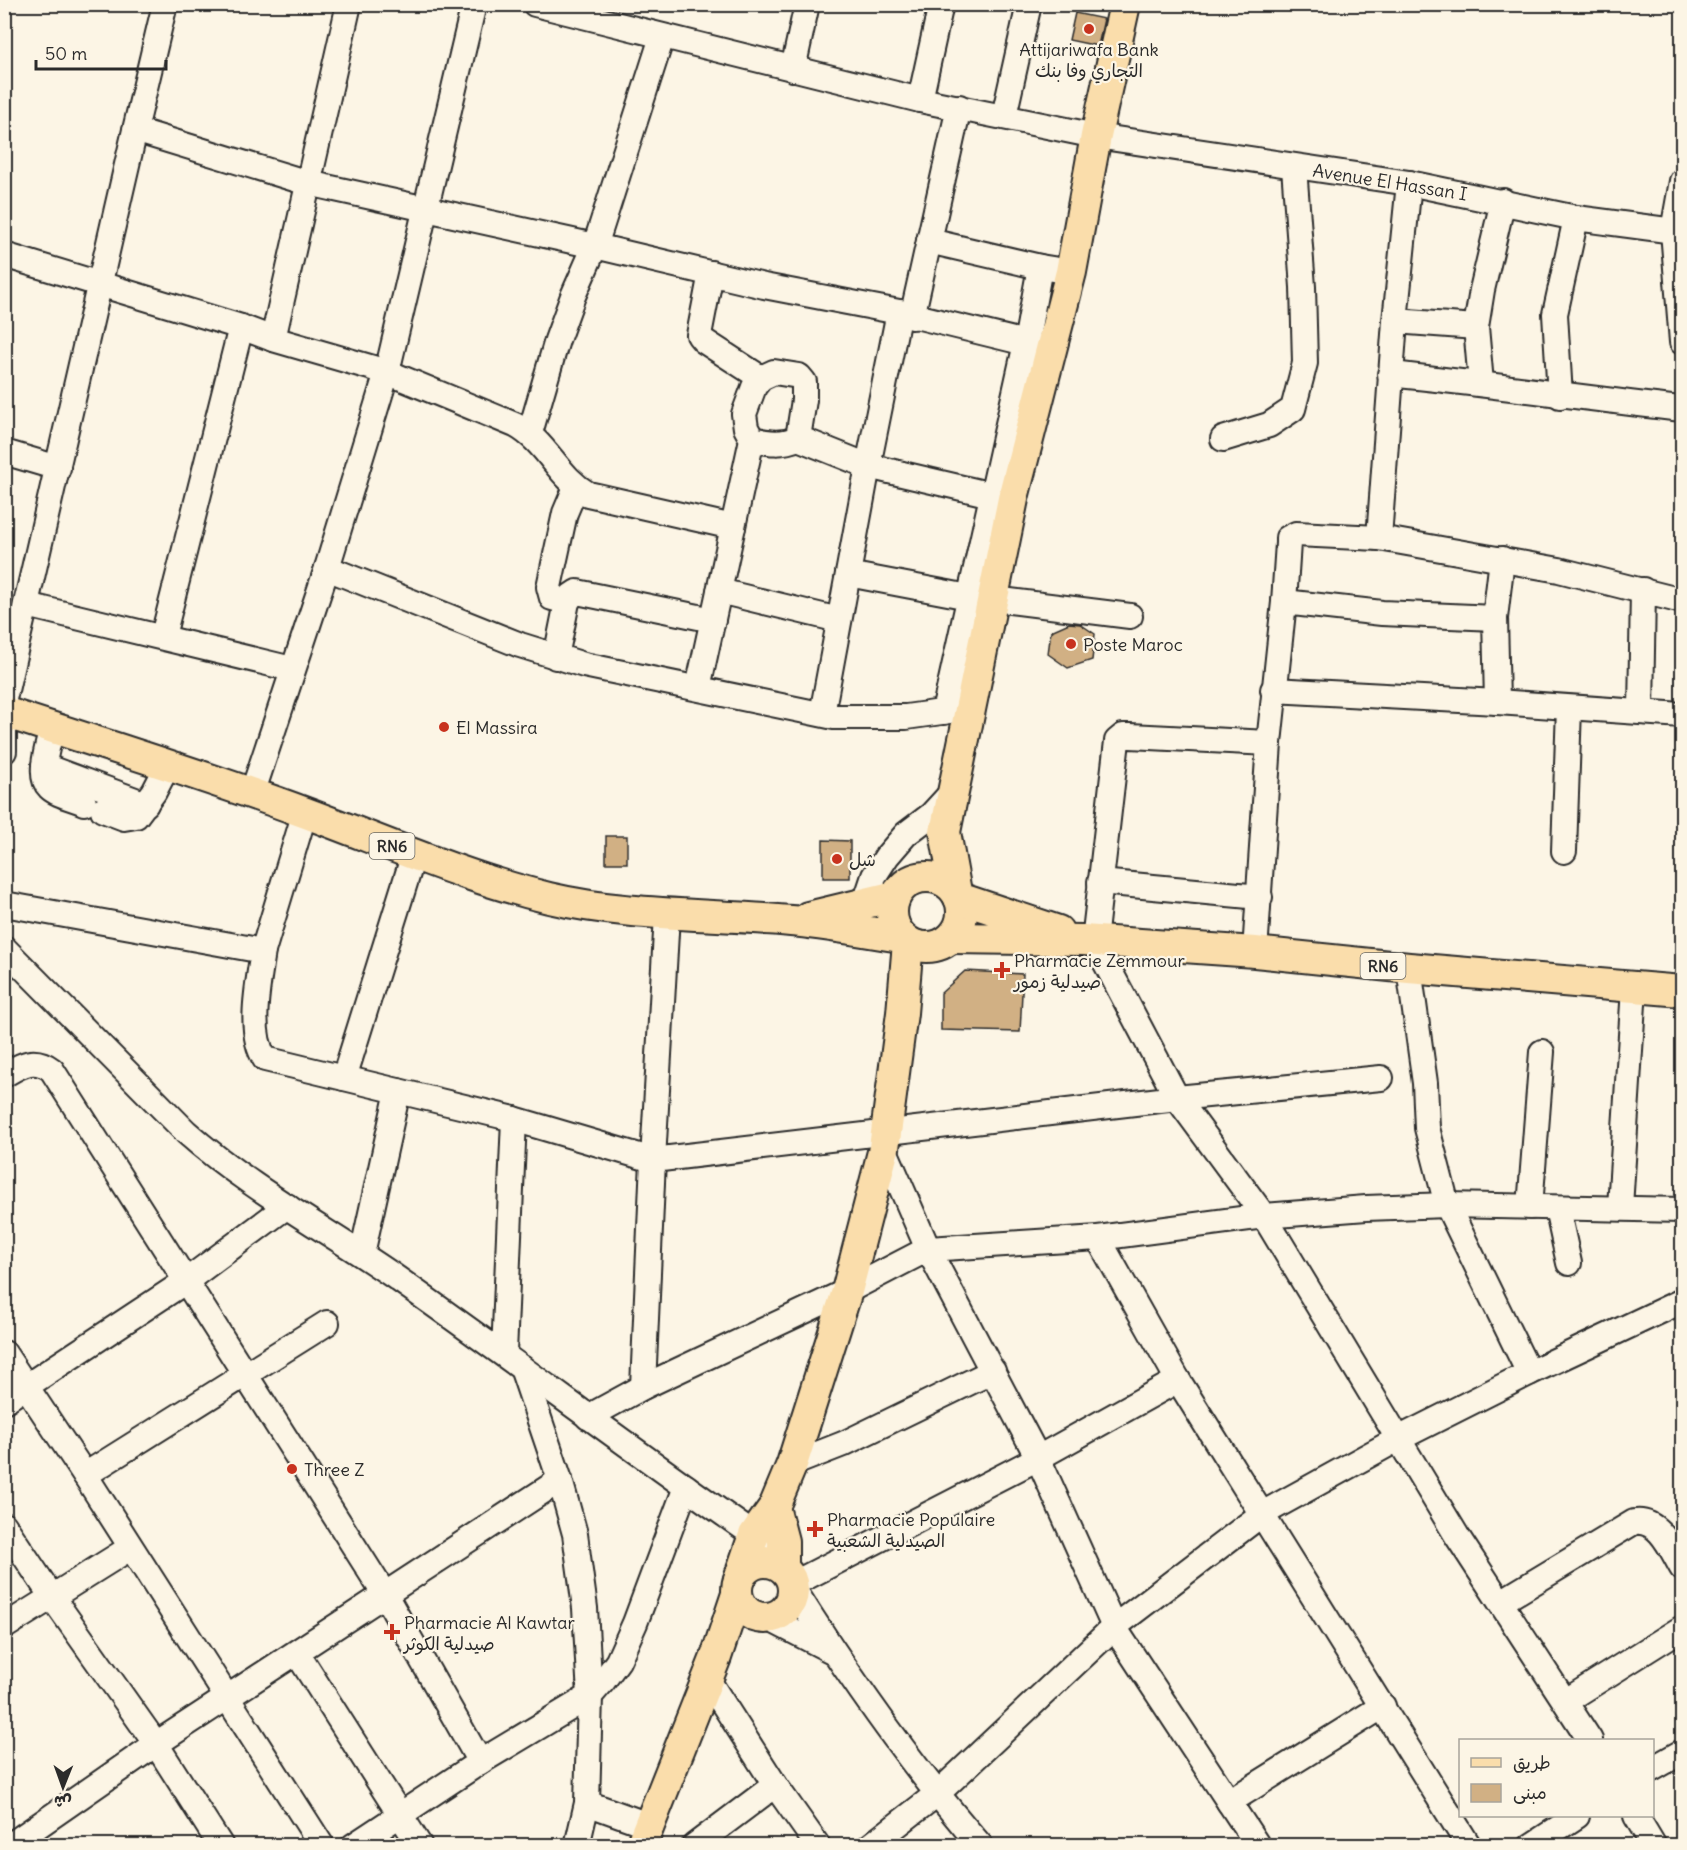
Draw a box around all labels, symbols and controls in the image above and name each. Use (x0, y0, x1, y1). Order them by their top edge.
marker: Attijariwafa Bank التجاري وفا بنك (1082, 22, 1096, 36)
scale bar (36, 33, 166, 71)
place label: Attijariwafa Bank التجاري وفا بنك (1019, 38, 1159, 84)
text: 50 m (45, 42, 87, 65)
street label: Avenue El Hassan I (1311, 158, 1469, 206)
place label: Poste Maroc (1083, 633, 1183, 656)
marker: Poste Maroc (1064, 637, 1078, 651)
place label: El Massira (456, 716, 538, 739)
marker: El Massira (437, 720, 451, 734)
road number: RN6 (370, 833, 414, 859)
place label: شل (849, 848, 876, 871)
marker: شل (830, 852, 844, 866)
place label: Pharmacie Zemmour صيدلية زمور (1012, 949, 1185, 993)
road number: RN6 (1360, 953, 1406, 979)
marker: Pharmacie Zemmour صيدلية زمور (995, 963, 1009, 977)
place label: Three Z (304, 1458, 365, 1481)
marker: Three Z (285, 1462, 299, 1476)
place label: Pharmacie Populaire الصيدلية الشعبية (827, 1508, 995, 1552)
marker: Pharmacie Populaire الصيدلية الشعبية (808, 1522, 822, 1536)
place label: Pharmacie Al Kawtar صيدلية الكوثر (402, 1611, 576, 1655)
marker: Pharmacie Al Kawtar صيدلية الكوثر (385, 1625, 399, 1639)
legend (1459, 1739, 1654, 1817)
text: طريق (1513, 1751, 1551, 1774)
north arrow (33, 1757, 93, 1817)
text: مبنى (1513, 1781, 1547, 1804)
text: ش (54, 1792, 72, 1812)

